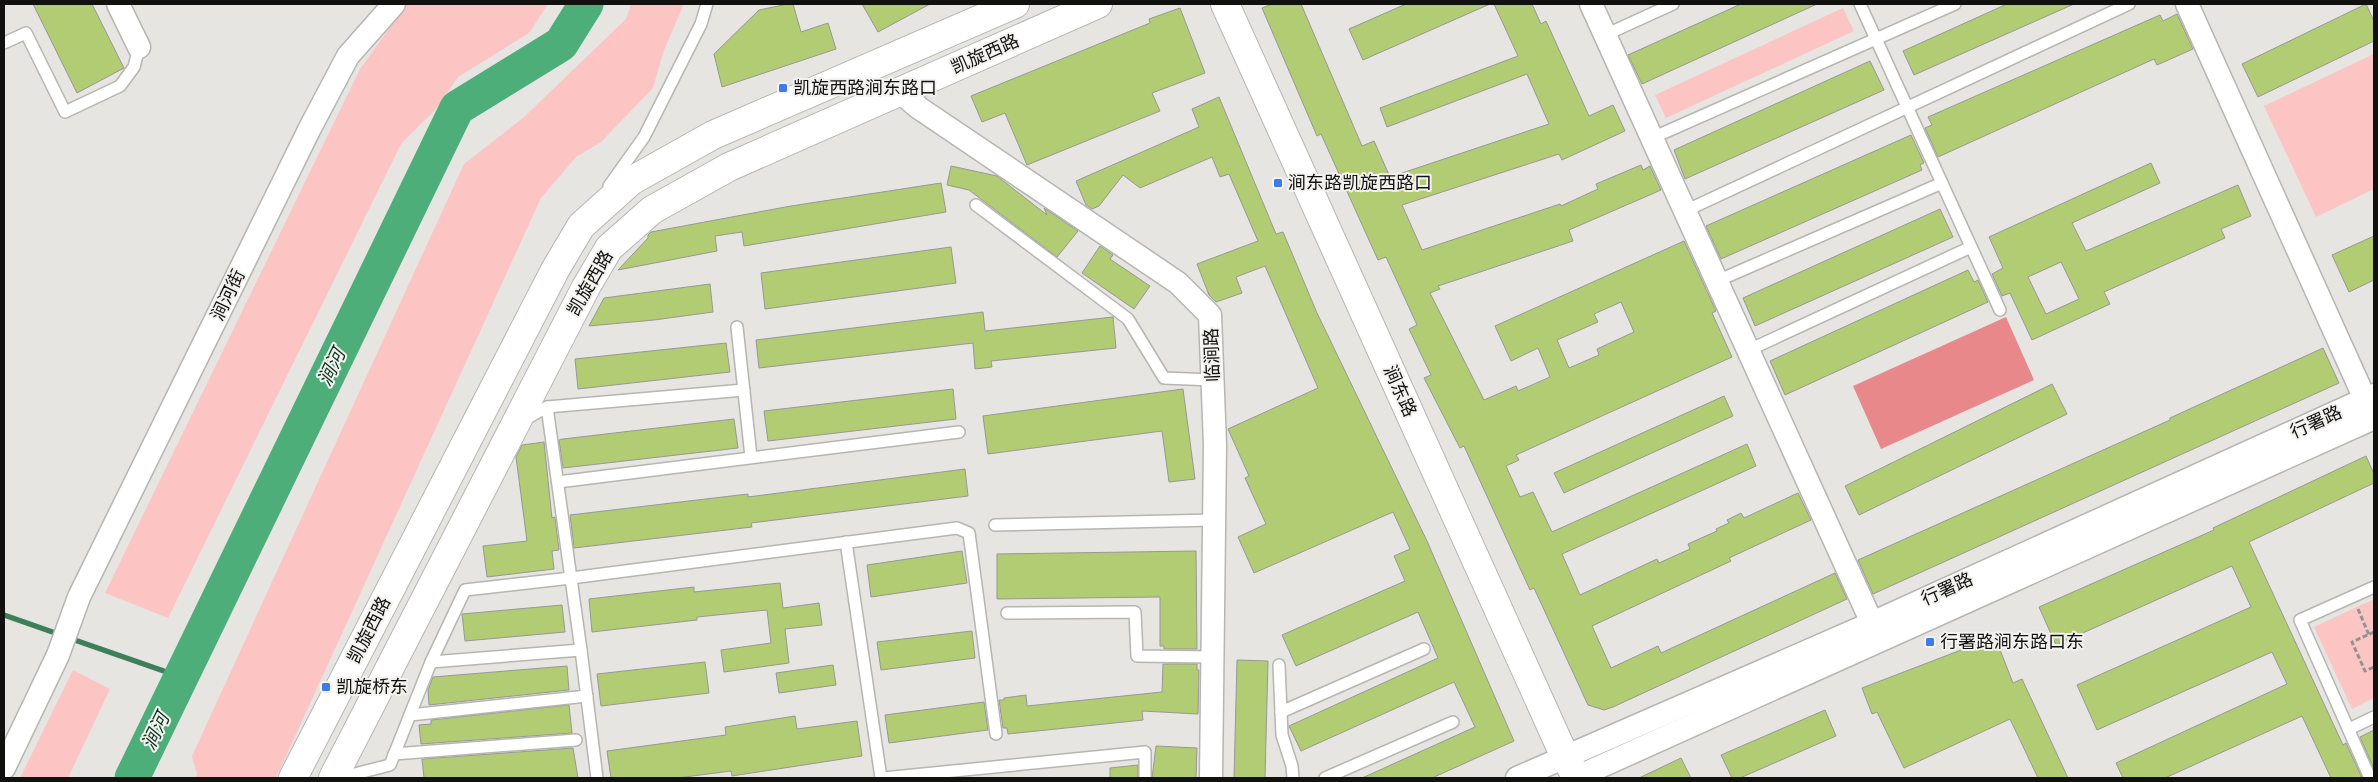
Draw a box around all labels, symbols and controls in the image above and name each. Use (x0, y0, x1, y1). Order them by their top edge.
street label: 凯旋西路 (948, 29, 1022, 78)
place label: 凯旋西路涧东路口 (793, 77, 937, 98)
marker: 凯旋西路涧东路口 (777, 82, 789, 94)
place label: 涧东路凯旋西路口 (1288, 172, 1432, 193)
marker: 涧东路凯旋西路口 (1272, 177, 1284, 189)
street label: 凯旋西路 (562, 246, 617, 319)
street label: 涧河街 (206, 266, 249, 324)
street label: 临涧路 (1200, 328, 1223, 382)
water label: 涧河 (313, 342, 352, 389)
street label: 涧东路 (1380, 362, 1421, 420)
street label: 行署路 (2287, 401, 2345, 442)
street label: 行署路 (1918, 568, 1976, 609)
street label: 凯旋西路 (343, 593, 394, 667)
place label: 行署路涧东路口东 (1940, 631, 2084, 652)
marker: 行署路涧东路口东 (1924, 636, 1936, 648)
place label: 凯旋桥东 (336, 676, 408, 697)
marker: 凯旋桥东 (320, 681, 332, 693)
water label: 涧河 (137, 706, 176, 753)

